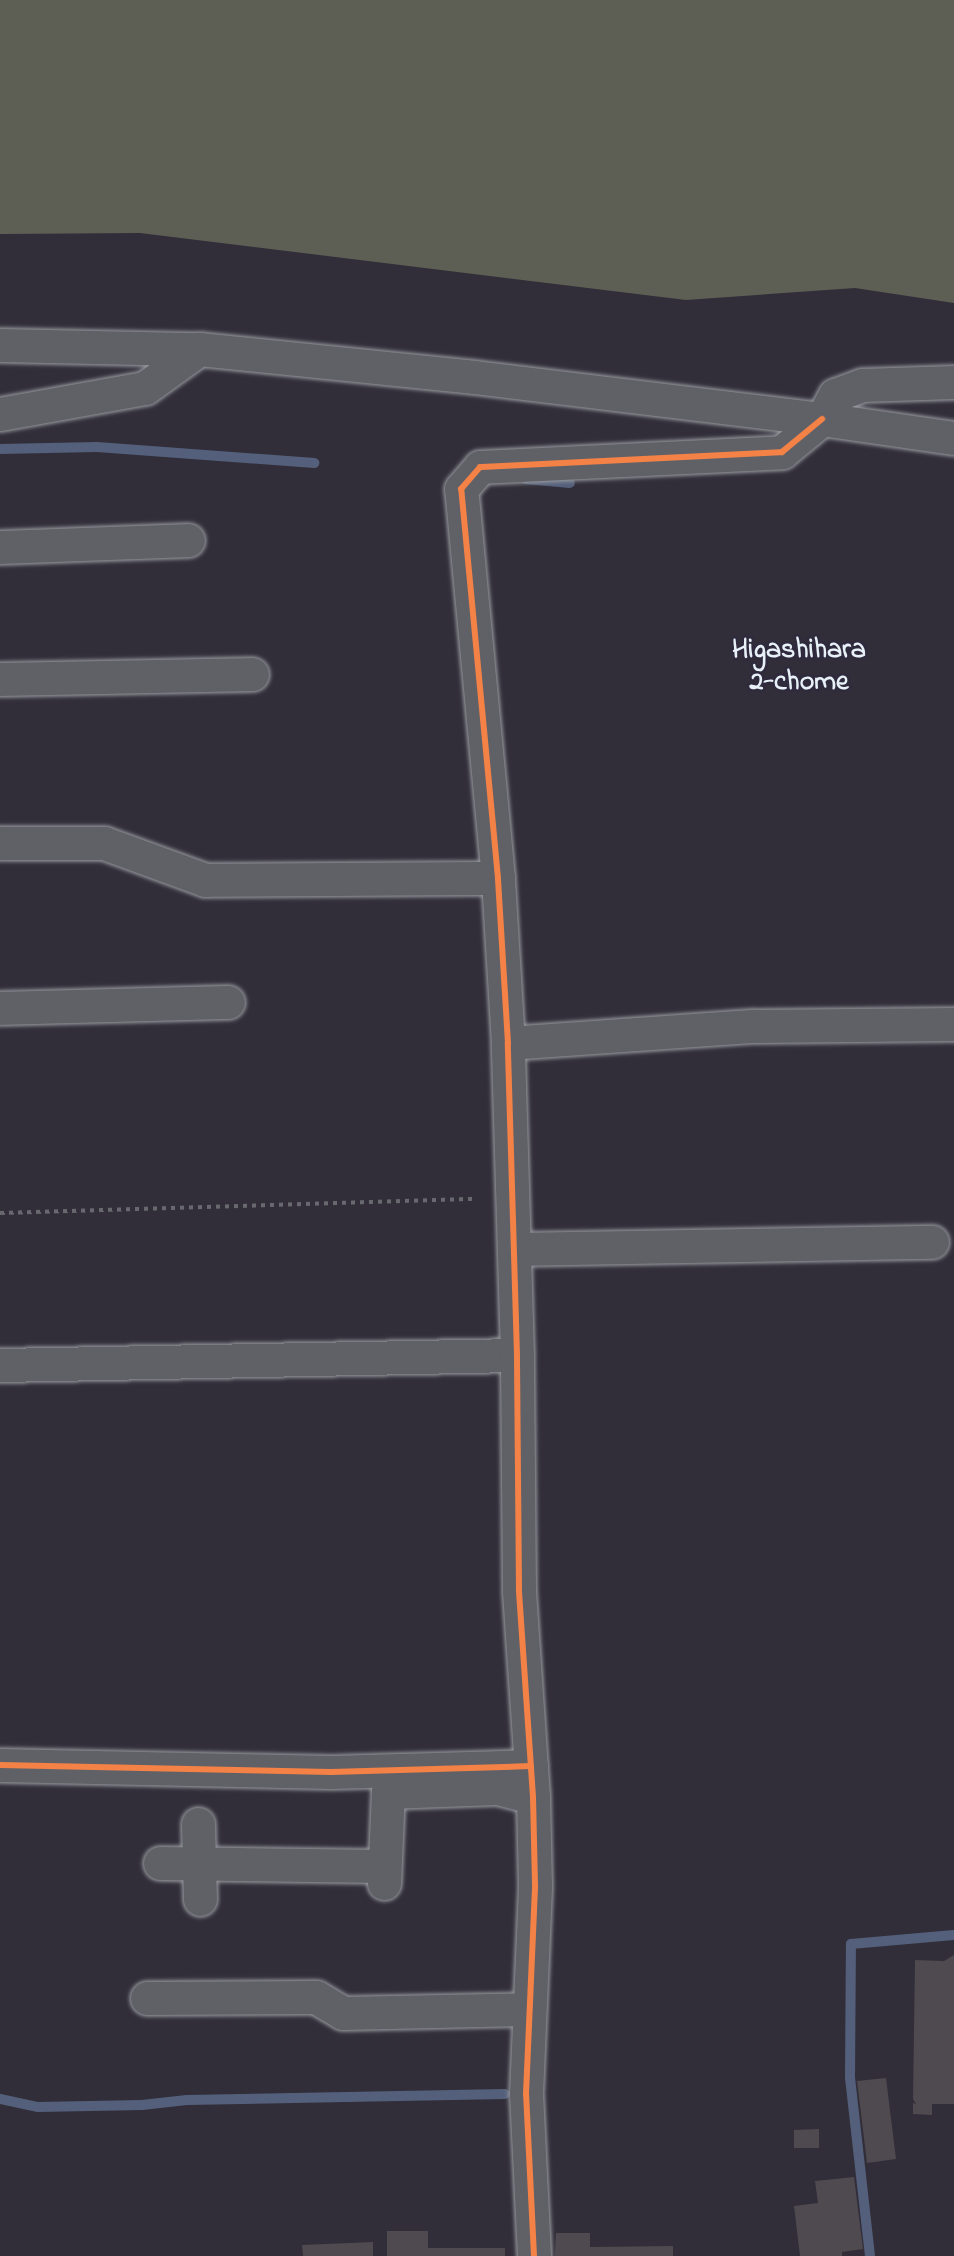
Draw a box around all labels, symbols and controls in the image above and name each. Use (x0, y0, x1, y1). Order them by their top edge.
district label: Higashihara 2-chome (732, 634, 866, 700)

